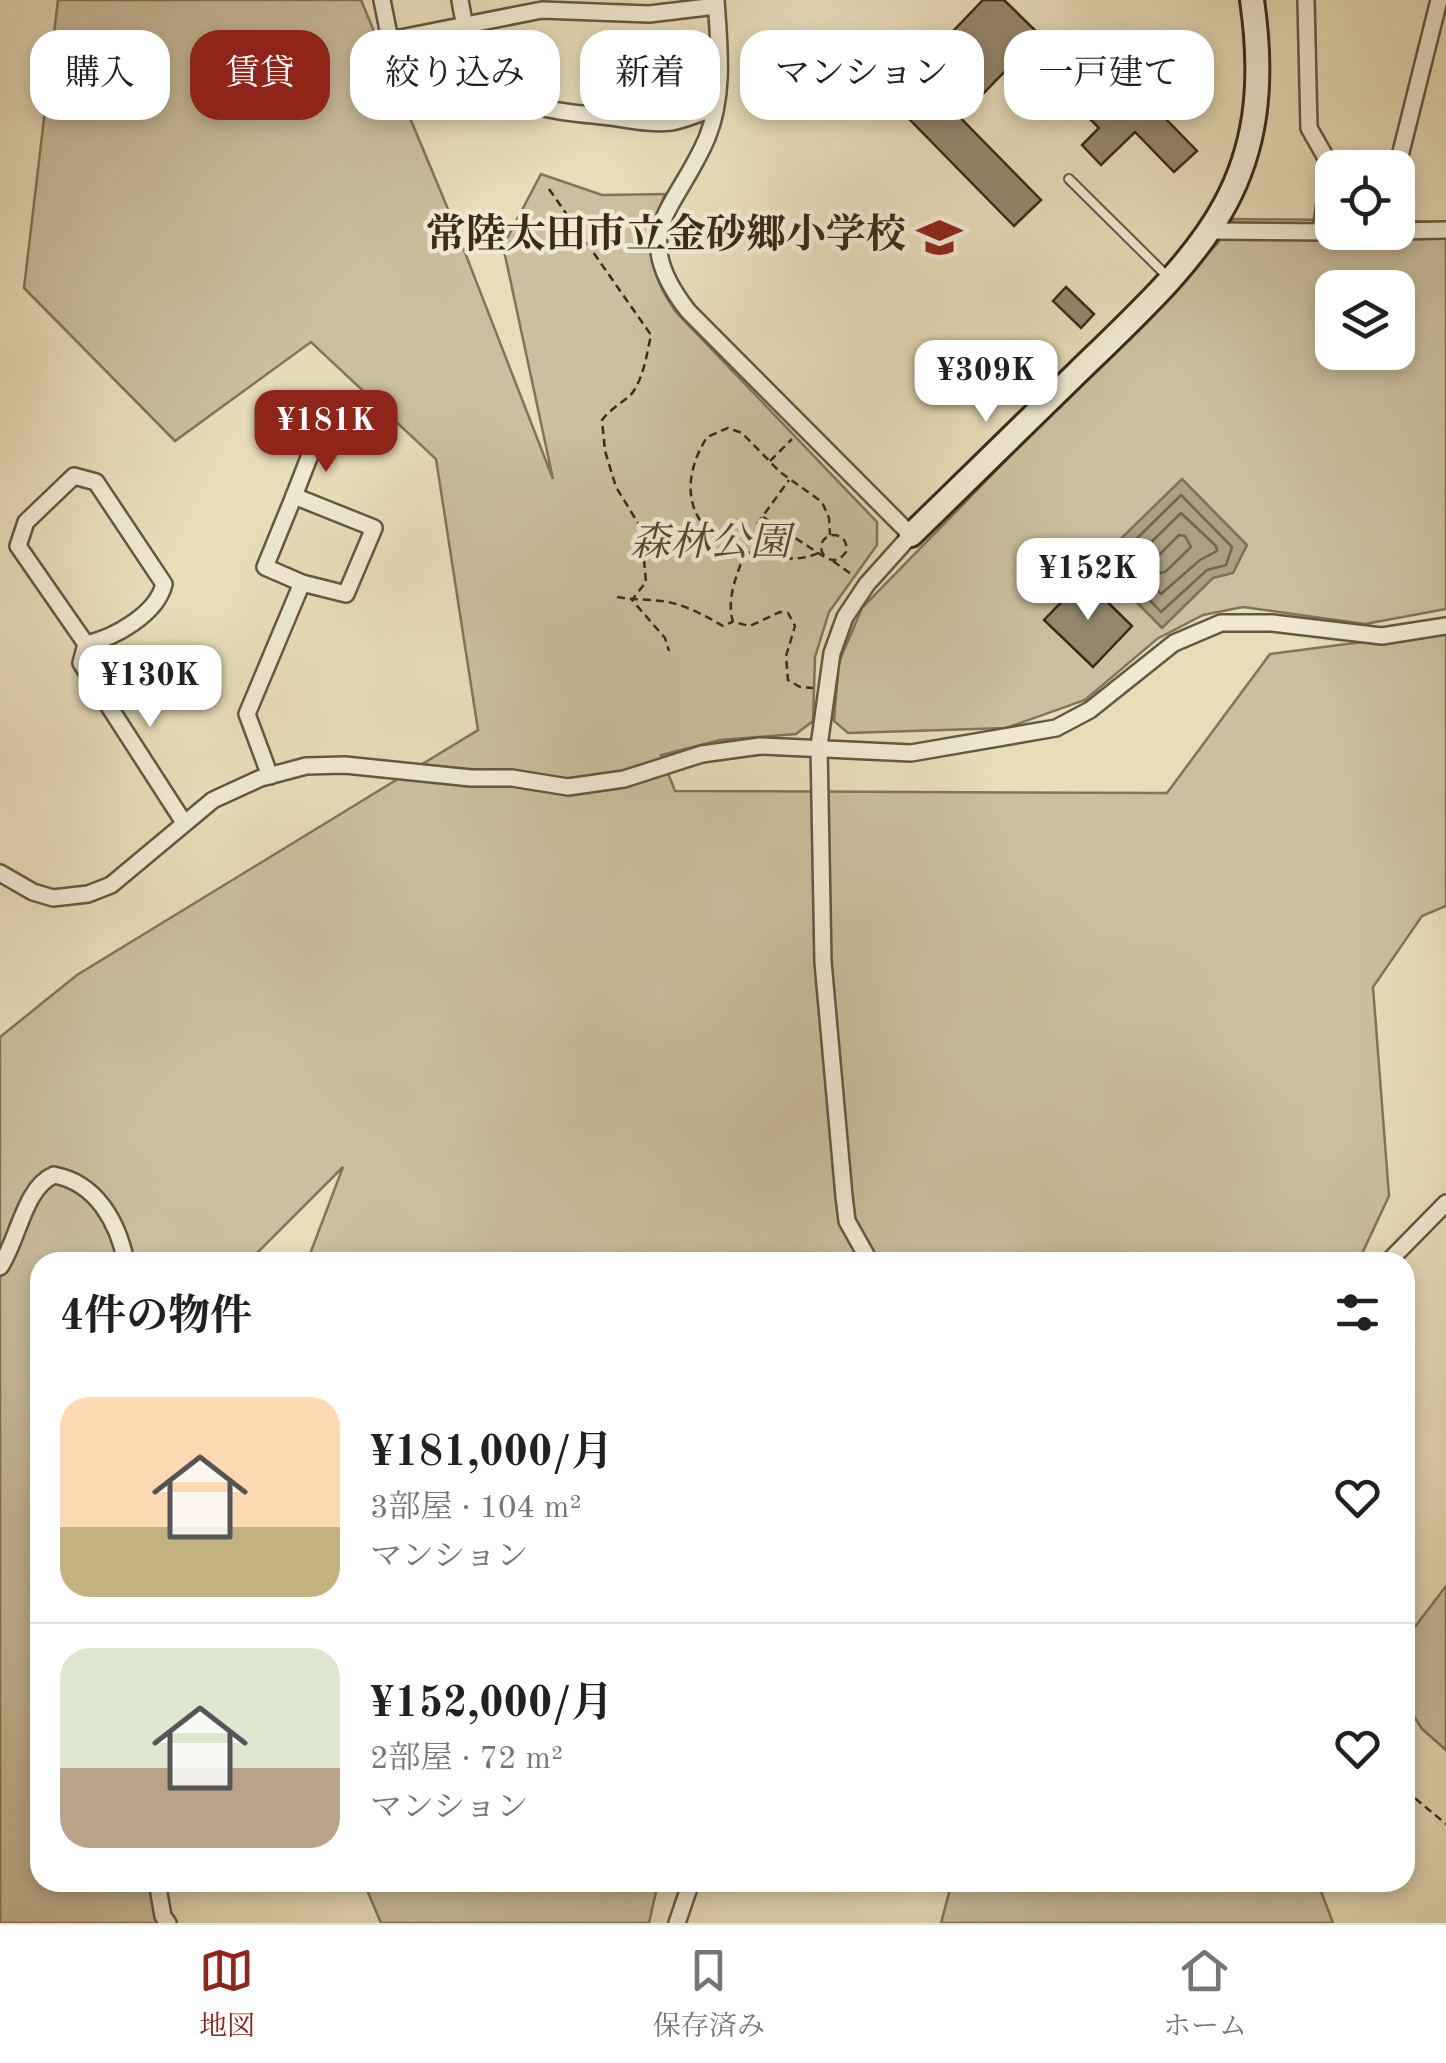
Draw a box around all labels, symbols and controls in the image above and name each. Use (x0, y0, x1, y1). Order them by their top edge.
chip: 購入 (30, 30, 170, 120)
chip: 賃貸 (190, 30, 330, 120)
chip: 絞り込み (350, 30, 560, 120)
chip: 新着 (580, 30, 720, 120)
chip: マンション (740, 30, 984, 120)
chip: 一戸建て (1004, 30, 1214, 120)
map controls (1315, 150, 1415, 370)
button: locate (1315, 150, 1415, 250)
place label: 常陸太田市立金砂郷小学校 (426, 212, 906, 257)
school or university icon: 常陸太田市立金砂郷小学校 (915, 213, 963, 261)
button: layers (1315, 270, 1415, 370)
pin: ¥309K (916, 340, 1056, 425)
text: ¥309K (937, 356, 1035, 388)
pin: ¥181K (256, 390, 396, 475)
text: ¥181K (277, 406, 375, 438)
park label: 森林公園 (630, 521, 796, 565)
pin: ¥152K (1018, 538, 1158, 623)
text: ¥152K (1039, 554, 1137, 586)
pin: ¥130K (80, 645, 220, 730)
text: ¥130K (101, 661, 199, 693)
icon: filters (1330, 1285, 1385, 1340)
text: 4件の物件 (60, 1297, 252, 1339)
text: ¥181,000/月 (370, 1433, 613, 1475)
icon: home (140, 1437, 260, 1557)
icon: heart (1330, 1470, 1385, 1525)
text: 3部屋 · 104 m² (370, 1493, 582, 1525)
text: マンション (370, 1542, 529, 1574)
text: ¥152,000/月 (370, 1684, 613, 1726)
icon: home (140, 1688, 260, 1808)
icon: heart (1330, 1721, 1385, 1776)
text: 2部屋 · 72 m² (370, 1744, 563, 1776)
text: マンション (370, 1793, 529, 1825)
tab: 地図 (199, 1943, 255, 2046)
tab: 保存済み (653, 1943, 765, 2046)
tab: ホーム (1163, 1943, 1247, 2046)

